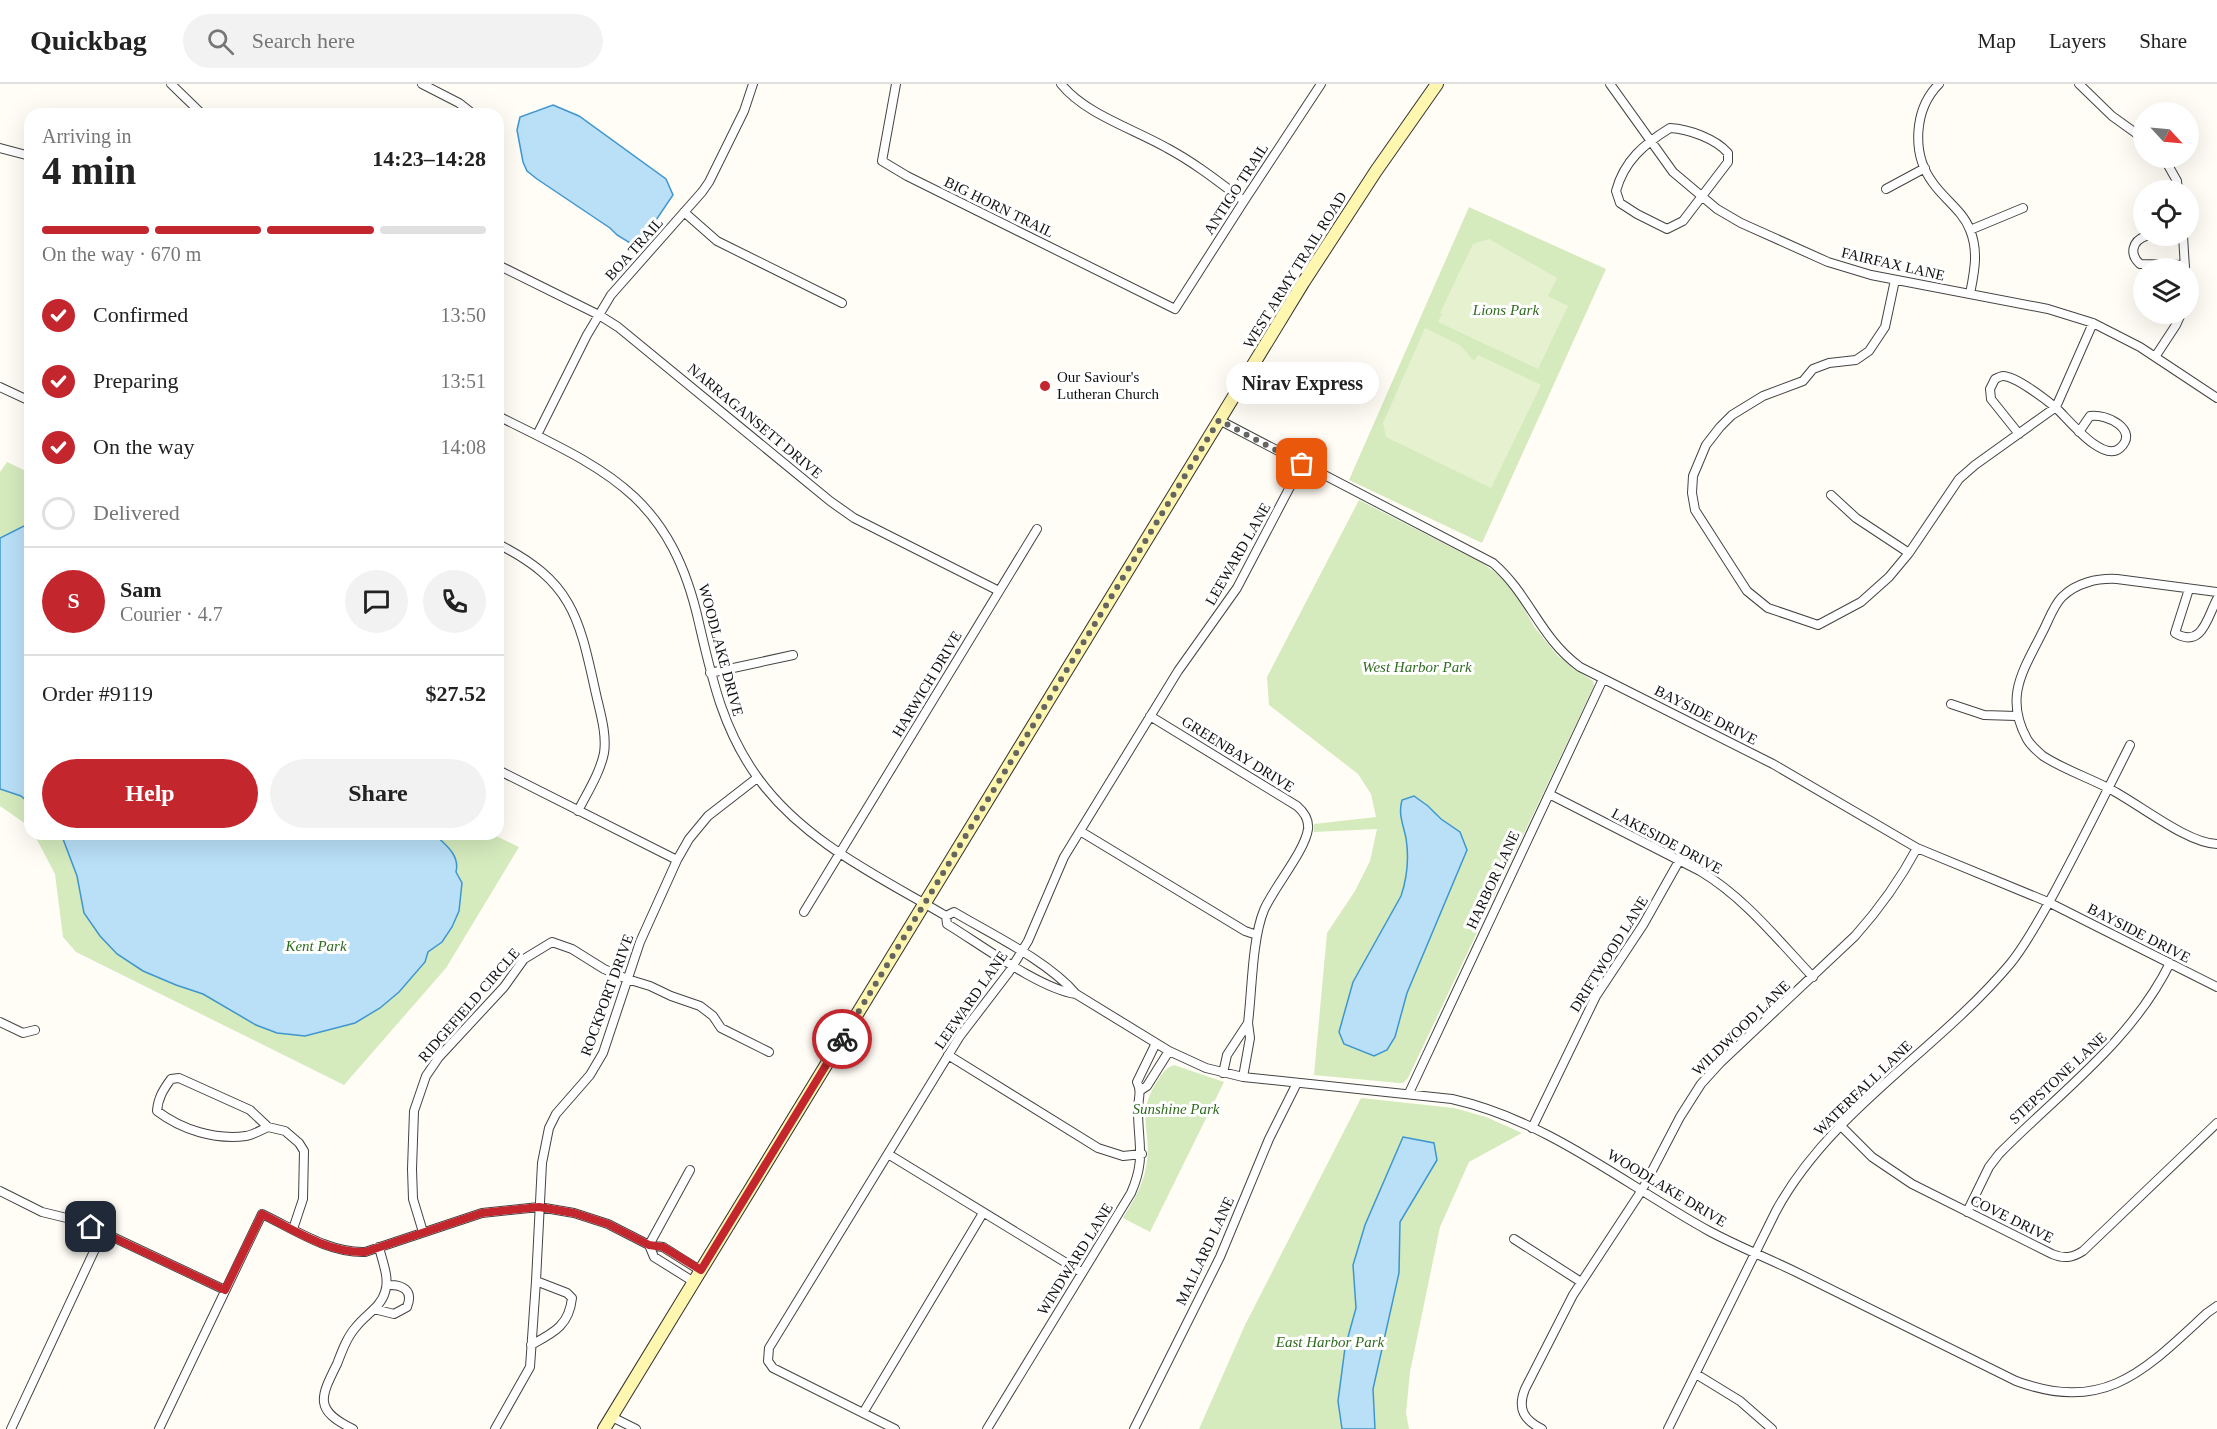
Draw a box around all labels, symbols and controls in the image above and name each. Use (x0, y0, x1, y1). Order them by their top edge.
search box (183, 14, 603, 68)
text: Quickbag (30, 25, 147, 56)
icon: search (204, 25, 237, 58)
text: Search here (252, 28, 355, 53)
text: Map (1978, 29, 2016, 53)
text: Layers (2049, 29, 2106, 53)
text: Share (2139, 29, 2187, 53)
north arrow (2133, 102, 2199, 168)
map controls (2133, 102, 2199, 324)
text: Arriving in (42, 125, 131, 147)
street label: ANTIGO TRAIL (1201, 141, 1271, 237)
text: 14:23–14:28 (372, 146, 486, 171)
text: 4 min (42, 149, 136, 192)
street label: BIG HORN TRAIL (942, 174, 1056, 240)
button: locate (2133, 180, 2199, 246)
street label: WEST ARMY TRAIL ROAD (1240, 189, 1350, 351)
street label: BOA TRAIL (602, 214, 666, 284)
text: On the way · 670 m (42, 243, 201, 265)
street label: FAIRFAX LANE (1840, 244, 1946, 284)
button: layers (2133, 258, 2199, 324)
icon: check (42, 299, 75, 332)
text: Confirmed (93, 302, 188, 327)
park label: Lions Park (1472, 302, 1539, 318)
text: 13:50 (440, 304, 486, 326)
street label: NARRAGANSETT DRIVE (685, 360, 825, 482)
callout: Nirav Express (1226, 362, 1378, 404)
icon: check (42, 365, 75, 398)
text: Preparing (93, 368, 179, 393)
place label: Our Saviour's Lutheran Church (1057, 369, 1160, 402)
text: 13:51 (440, 370, 486, 392)
text: Nirav Express (1242, 372, 1363, 394)
marker: Our Saviour's Lutheran Church (1038, 379, 1052, 393)
icon: check (42, 431, 75, 464)
text: On the way (93, 434, 194, 459)
text: 14:08 (440, 436, 486, 458)
pin (1276, 438, 1327, 489)
icon: bag (1285, 447, 1318, 480)
text: Delivered (93, 500, 180, 525)
street label: LEEWARD LANE (1202, 500, 1274, 608)
button: chat (345, 570, 408, 633)
button: phone (423, 570, 486, 633)
text: Sam (120, 577, 162, 602)
street label: WOODLAKE DRIVE (696, 582, 746, 718)
text: S (67, 588, 80, 613)
text: Courier · 4.7 (120, 603, 223, 625)
street label: HARWICH DRIVE (889, 628, 965, 740)
park label: West Harbor Park (1362, 659, 1472, 675)
text: Order #9119 (42, 681, 153, 706)
text: $27.52 (426, 681, 486, 706)
street label: BAYSIDE DRIVE (1652, 682, 1760, 748)
street label: GREENBAY DRIVE (1179, 713, 1297, 795)
button: Help (42, 759, 258, 828)
button: Share (270, 759, 486, 828)
street label: LAKESIDE DRIVE (1609, 805, 1725, 877)
street label: HARBOR LANE (1463, 828, 1523, 932)
street label: DRIFTWOOD LANE (1567, 893, 1651, 1015)
street label: BAYSIDE DRIVE (2085, 900, 2193, 966)
street label: ROCKPORT DRIVE (578, 932, 636, 1058)
park label: Kent Park (284, 938, 347, 954)
street label: RIDGEFIELD CIRCLE (415, 945, 523, 1065)
street label: LEEWARD LANE (931, 948, 1011, 1052)
street label: WILDWOOD LANE (1689, 977, 1793, 1079)
courier (812, 1009, 872, 1069)
icon: bike (826, 1023, 859, 1056)
street label: STEPSTONE LANE (2006, 1029, 2110, 1127)
street label: WATERFALL LANE (1811, 1037, 1915, 1139)
park label: Sunshine Park (1132, 1101, 1220, 1117)
street label: WOODLAKE DRIVE (1604, 1146, 1730, 1230)
street label: COVE DRIVE (1968, 1192, 2056, 1246)
street label: MALLARD LANE (1173, 1194, 1237, 1308)
street label: WINDWARD LANE (1034, 1200, 1116, 1318)
pin (65, 1201, 116, 1252)
icon: home (74, 1210, 107, 1243)
park label: East Harbor Park (1275, 1334, 1385, 1350)

